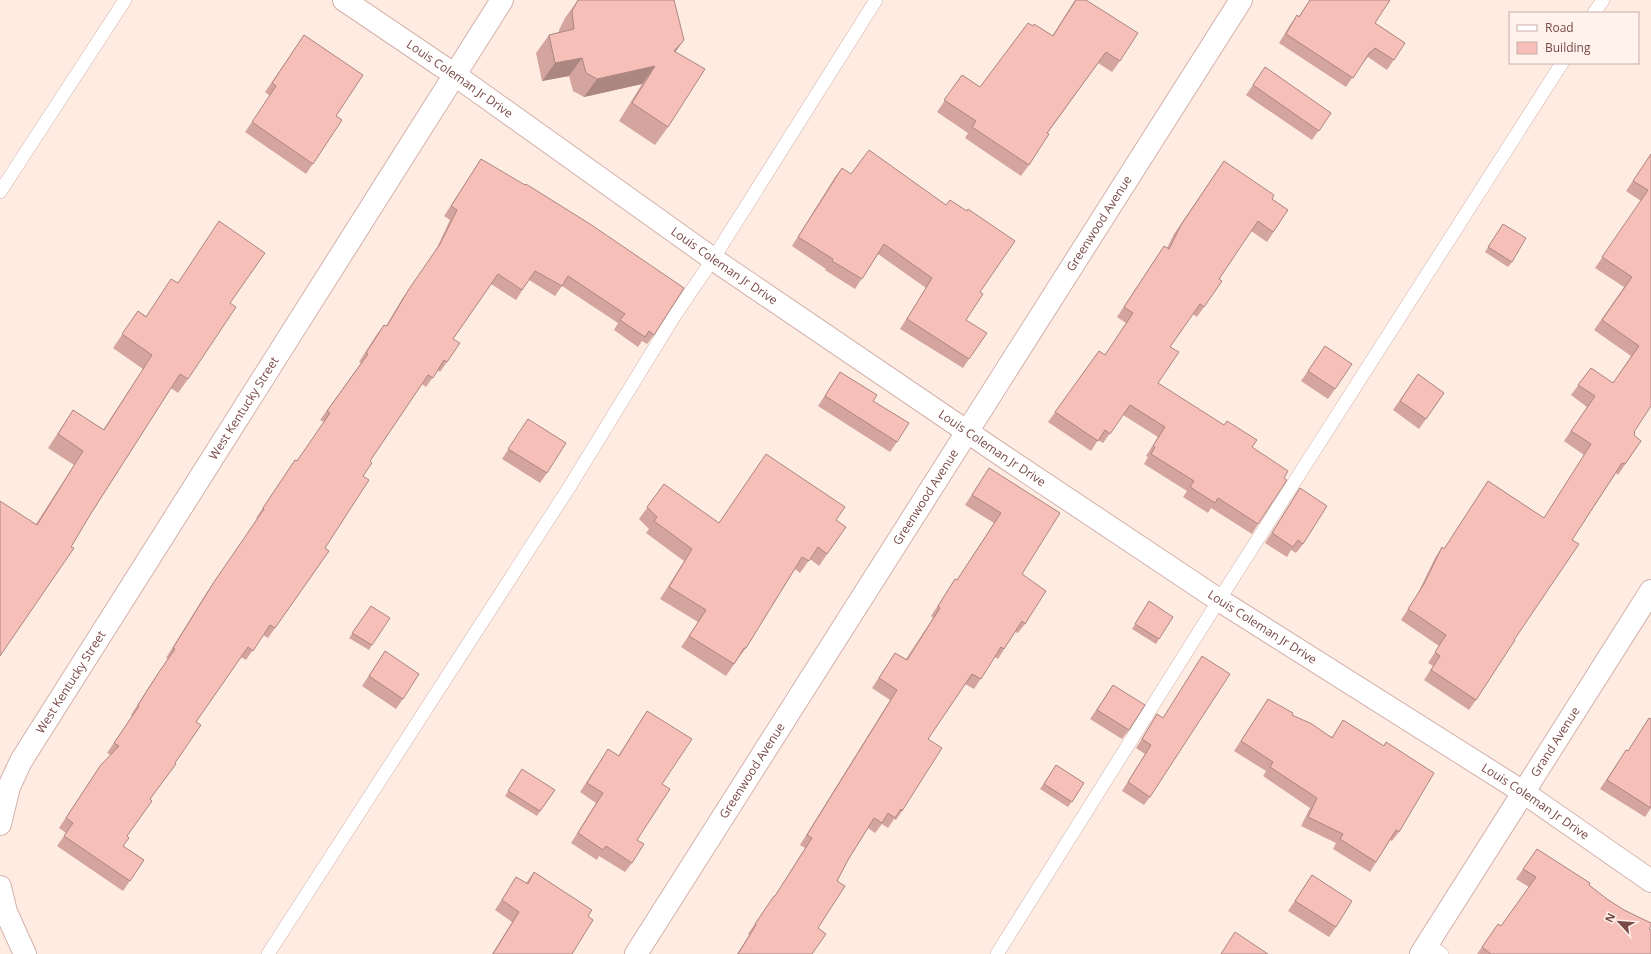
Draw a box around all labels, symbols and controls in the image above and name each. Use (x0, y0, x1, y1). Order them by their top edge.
legend (1509, 12, 1639, 64)
text: Road (1545, 19, 1574, 36)
street label: Louis Coleman Jr Drive (403, 36, 517, 122)
text: Building (1545, 39, 1591, 56)
street label: Greenwood Avenue (1062, 172, 1136, 274)
street label: Louis Coleman Jr Drive (668, 223, 781, 309)
street label: West Kentucky Street (205, 353, 282, 463)
street label: Louis Coleman Jr Drive (935, 406, 1050, 490)
street label: Greenwood Avenue (889, 445, 962, 548)
street label: Louis Coleman Jr Drive (1204, 586, 1320, 668)
street label: West Kentucky Street (31, 627, 109, 737)
street label: Grand Avenue (1526, 703, 1584, 780)
street label: Greenwood Avenue (715, 719, 789, 822)
street label: Louis Coleman Jr Drive (1478, 759, 1593, 844)
north arrow (1599, 902, 1639, 942)
text: N (1601, 910, 1618, 925)

